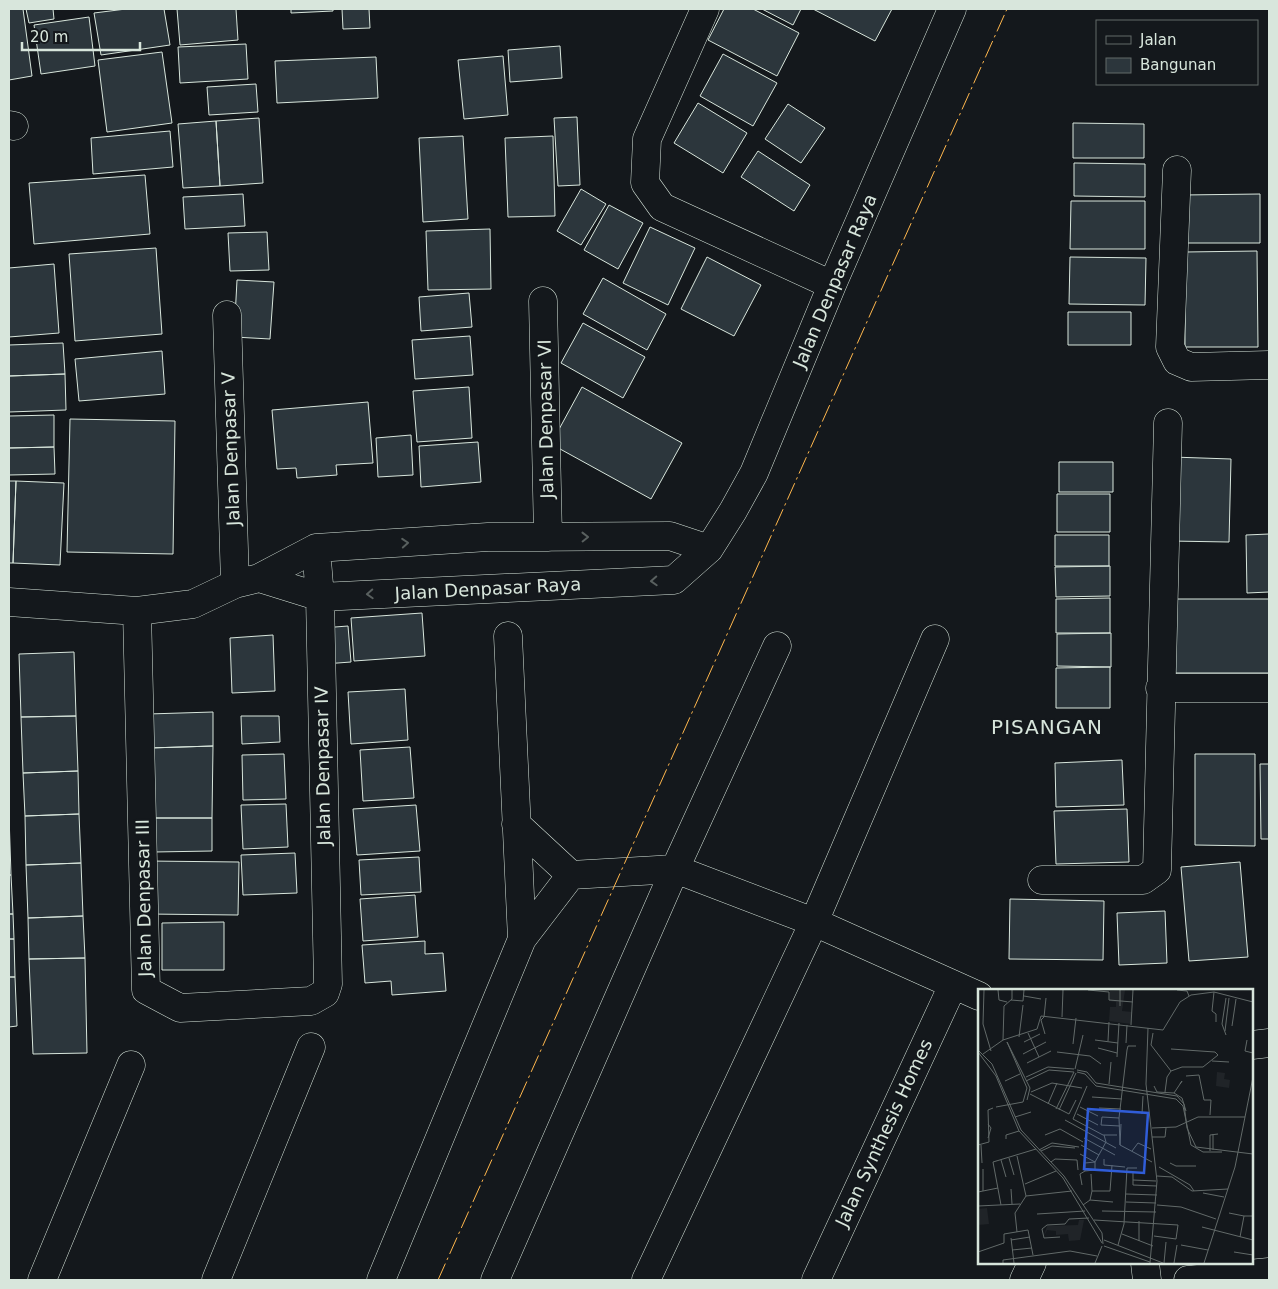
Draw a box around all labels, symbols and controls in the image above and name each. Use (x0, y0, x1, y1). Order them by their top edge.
scale bar (22, 20, 140, 52)
legend (1096, 20, 1258, 85)
text: 20 m (30, 28, 68, 46)
text: Jalan (1139, 31, 1176, 49)
text: Bangunan (1140, 56, 1216, 74)
street label: Jalan Denpasar Raya (788, 191, 881, 372)
street label: Jalan Denpasar VI (534, 339, 557, 500)
street label: Jalan Denpasar V (217, 371, 244, 527)
one-way arrow (582, 532, 589, 542)
one-way arrow (401, 537, 409, 548)
street label: Jalan Denpasar Raya (393, 573, 582, 604)
one-way arrow (650, 576, 658, 587)
one-way arrow (365, 589, 373, 600)
street label: Jalan Denpasar IV (311, 685, 334, 847)
district label: PISANGAN (991, 715, 1103, 739)
street label: Jalan Denpasar III (132, 819, 155, 978)
inset map (978, 989, 1253, 1264)
street label: Jalan Synthesis Homes (830, 1036, 936, 1231)

